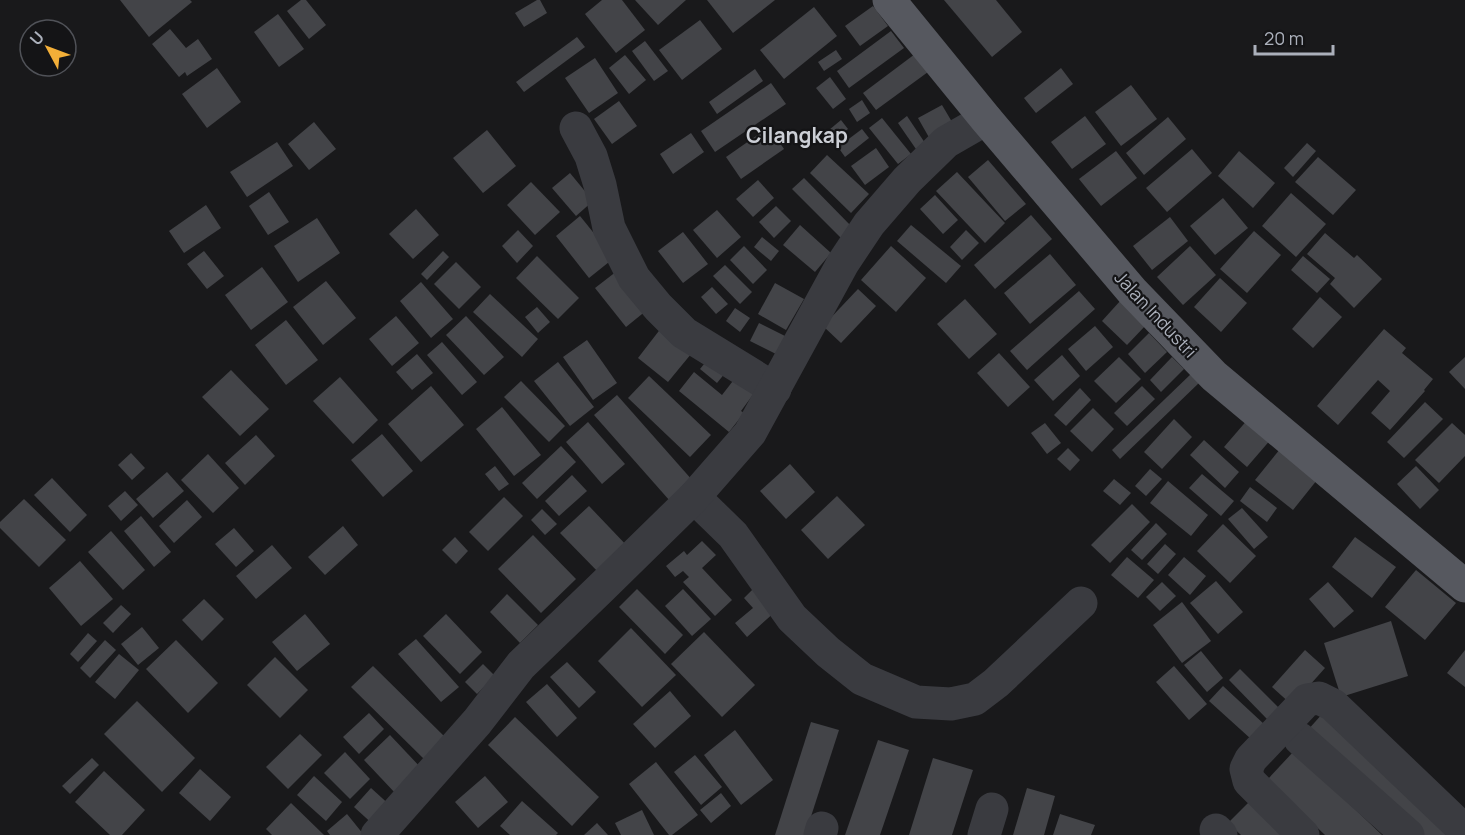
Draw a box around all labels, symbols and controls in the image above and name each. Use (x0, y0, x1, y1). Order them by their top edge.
north arrow (18, 18, 78, 78)
scale bar (1255, 18, 1333, 56)
text: 20 m (1264, 26, 1304, 50)
text: U (25, 27, 49, 50)
district label: Cilangkap (746, 121, 848, 149)
street label: Jalan Industri (1110, 265, 1202, 363)

